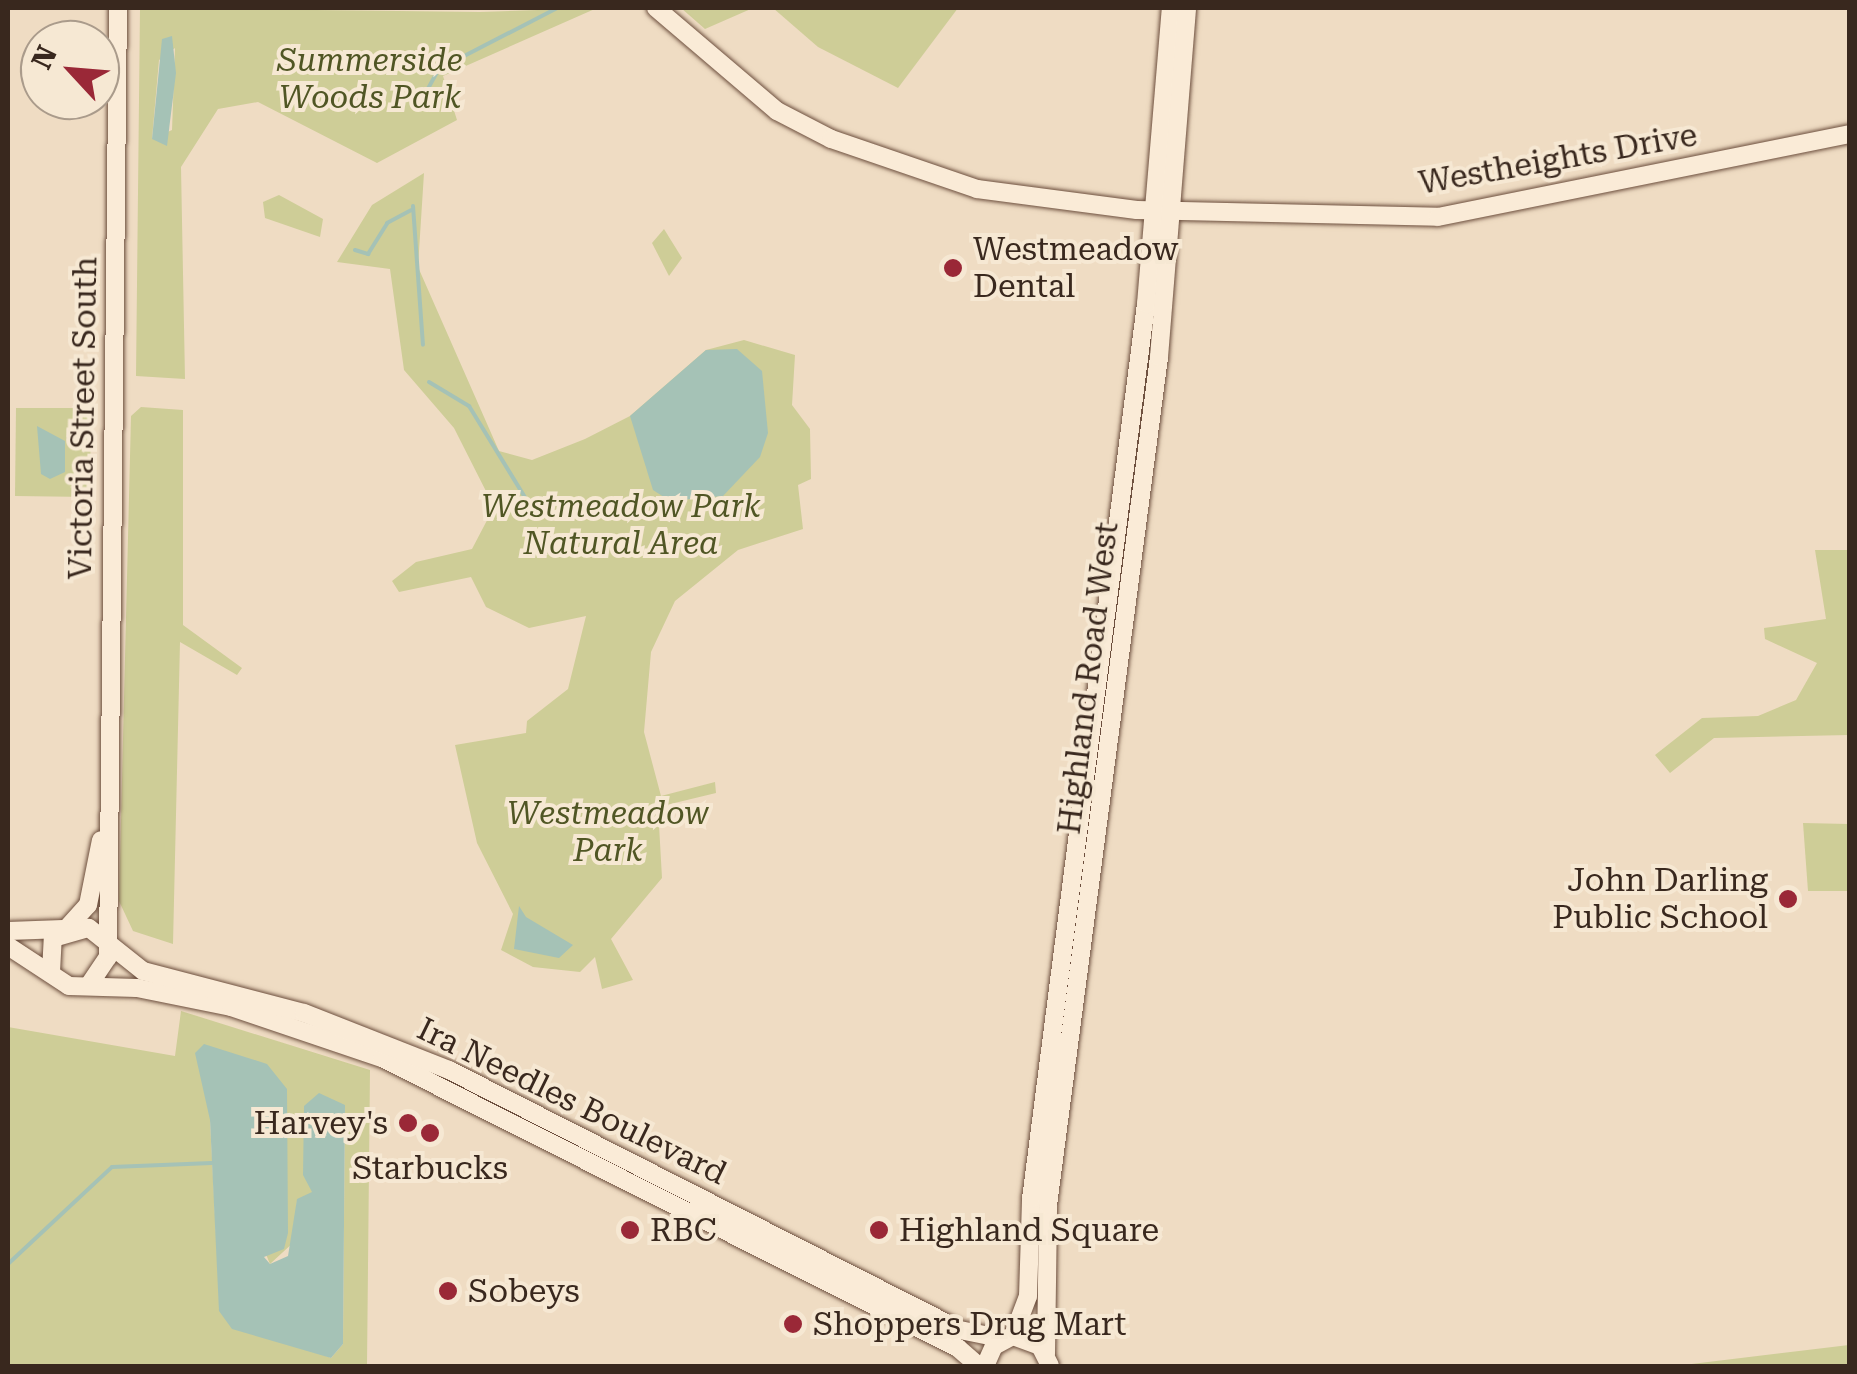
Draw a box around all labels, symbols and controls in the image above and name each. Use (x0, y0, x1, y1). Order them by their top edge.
north arrow (20, 20, 120, 120)
text: N (25, 41, 64, 74)
park label: Summerside Woods Park (277, 42, 463, 117)
street label: Westheights Drive (1416, 116, 1700, 202)
place label: Westmeadow Dental (973, 231, 1178, 306)
street label: Victoria Street South (61, 256, 105, 580)
marker: Westmeadow Dental (942, 257, 964, 279)
park label: Westmeadow Park Natural Area (481, 488, 761, 563)
street label: Highland Road West (1050, 520, 1126, 836)
park label: Westmeadow Park (507, 795, 709, 870)
place label: John Darling Public School (1552, 862, 1768, 937)
marker: John Darling Public School (1777, 888, 1799, 910)
street label: Ira Needles Boulevard (411, 1009, 733, 1193)
place label: Harvey's (254, 1104, 388, 1142)
marker: Harvey's (397, 1112, 419, 1134)
marker: Starbucks (419, 1122, 441, 1144)
place label: Starbucks (352, 1149, 508, 1187)
place label: RBC (650, 1211, 717, 1249)
place label: Highland Square (899, 1211, 1159, 1249)
marker: RBC (619, 1219, 641, 1241)
marker: Highland Square (868, 1219, 890, 1241)
place label: Sobeys (468, 1272, 580, 1310)
marker: Sobeys (437, 1280, 459, 1302)
place label: Shoppers Drug Mart (813, 1305, 1126, 1343)
marker: Shoppers Drug Mart (782, 1313, 804, 1335)

